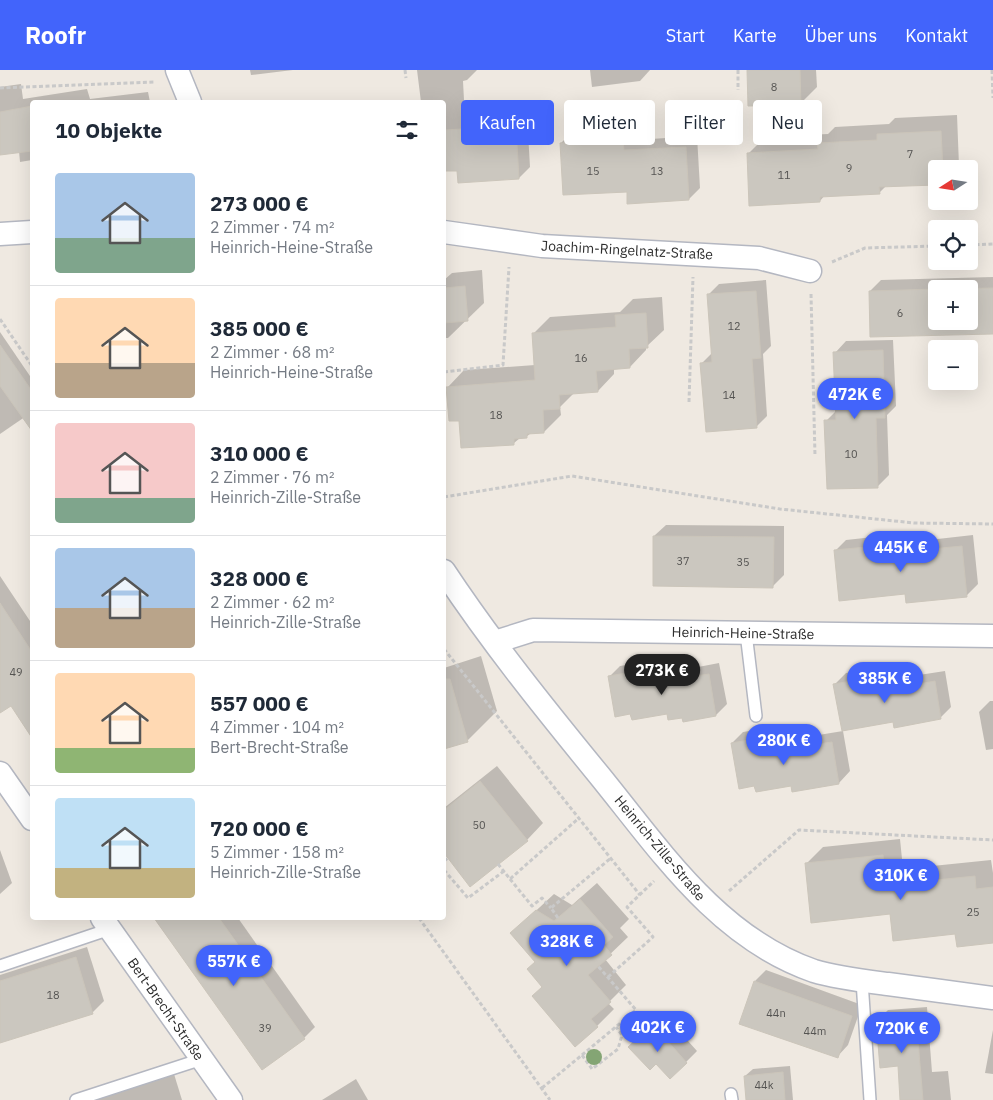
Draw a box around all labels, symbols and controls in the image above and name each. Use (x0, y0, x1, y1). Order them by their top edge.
text: Roofr (25, 19, 86, 51)
text: Start (666, 24, 705, 47)
text: Karte (733, 24, 777, 47)
text: Über uns (805, 24, 877, 47)
text: Kontakt (905, 24, 968, 47)
house number: 8 (771, 80, 777, 94)
chip: Kaufen (461, 100, 554, 145)
chip: Mieten (564, 100, 655, 145)
chip: Filter (665, 100, 743, 145)
chip: Neu (753, 100, 822, 145)
text: 10 Objekte (55, 116, 162, 144)
icon: filters (393, 116, 421, 144)
house number: 7 (907, 147, 913, 161)
north arrow (928, 160, 978, 210)
map controls (928, 160, 978, 390)
house number: 9 (846, 161, 852, 175)
house number: 15 (586, 164, 600, 178)
house number: 13 (650, 164, 664, 178)
house number: 11 (777, 168, 791, 182)
text: 273 000 € (210, 189, 309, 217)
icon: home (95, 193, 155, 253)
text: 2 Zimmer · 74 m² (210, 217, 335, 237)
button: locate (928, 220, 978, 270)
text: Heinrich-Heine-Straße (210, 237, 373, 257)
street label: Joachim-Ringelnatz-Straße (541, 237, 714, 264)
button: + (928, 280, 978, 330)
house number: 6 (897, 306, 903, 320)
text: 385 000 € (210, 314, 309, 342)
icon: home (95, 318, 155, 378)
house number: 12 (727, 319, 741, 333)
button: − (928, 340, 978, 390)
text: 2 Zimmer · 68 m² (210, 342, 335, 362)
house number: 16 (574, 351, 588, 365)
text: Heinrich-Heine-Straße (210, 362, 373, 382)
pin: 472K € (814, 378, 896, 420)
text: 472K € (828, 384, 882, 404)
house number: 14 (722, 388, 736, 402)
house number: 18 (489, 408, 503, 422)
text: 310 000 € (210, 439, 309, 467)
icon: home (95, 443, 155, 503)
house number: 10 (844, 447, 858, 461)
text: 2 Zimmer · 76 m² (210, 467, 335, 487)
text: Heinrich-Zille-Straße (210, 487, 361, 507)
pin: 445K € (860, 530, 942, 573)
text: 445K € (874, 537, 928, 557)
house number: 37 (676, 554, 690, 568)
house number: 35 (736, 555, 750, 569)
text: 328 000 € (210, 564, 309, 592)
icon: home (95, 568, 155, 628)
text: 2 Zimmer · 62 m² (210, 592, 335, 612)
text: Heinrich-Zille-Straße (210, 612, 361, 632)
street label: Heinrich-Heine-Straße (672, 623, 815, 643)
pin: 273K € (621, 654, 703, 696)
text: 273K € (635, 660, 689, 680)
pin: 385K € (844, 662, 926, 704)
house number: 49 (9, 665, 23, 679)
text: 385K € (858, 668, 912, 688)
text: 557 000 € (210, 689, 309, 717)
icon: home (95, 693, 155, 753)
text: 4 Zimmer · 104 m² (210, 717, 344, 737)
pin: 280K € (743, 724, 825, 766)
text: 280K € (757, 730, 811, 750)
text: Bert-Brecht-Straße (210, 737, 349, 757)
street label: Heinrich-Zille-Straße (611, 792, 710, 905)
text: 720 000 € (210, 814, 309, 842)
icon: home (95, 818, 155, 878)
house number: 50 (472, 818, 486, 832)
text: 5 Zimmer · 158 m² (210, 842, 344, 862)
pin: 310K € (860, 858, 942, 901)
text: Heinrich-Zille-Straße (210, 862, 361, 882)
text: 310K € (874, 865, 928, 885)
house number: 25 (966, 905, 980, 919)
pin: 328K € (526, 924, 608, 967)
text: 328K € (540, 931, 594, 951)
pin: 557K € (193, 944, 275, 987)
text: 557K € (207, 951, 261, 971)
street label: Bert-Brecht-Straße (124, 954, 208, 1064)
house number: 18 (46, 988, 60, 1002)
house number: 44n (766, 1006, 786, 1020)
pin: 402K € (617, 1010, 699, 1053)
pin: 720K € (861, 1012, 943, 1054)
text: 402K € (631, 1017, 685, 1037)
text: 720K € (875, 1018, 929, 1038)
house number: 39 (258, 1021, 272, 1035)
house number: 44m (804, 1024, 826, 1038)
house number: 44k (755, 1078, 774, 1092)

